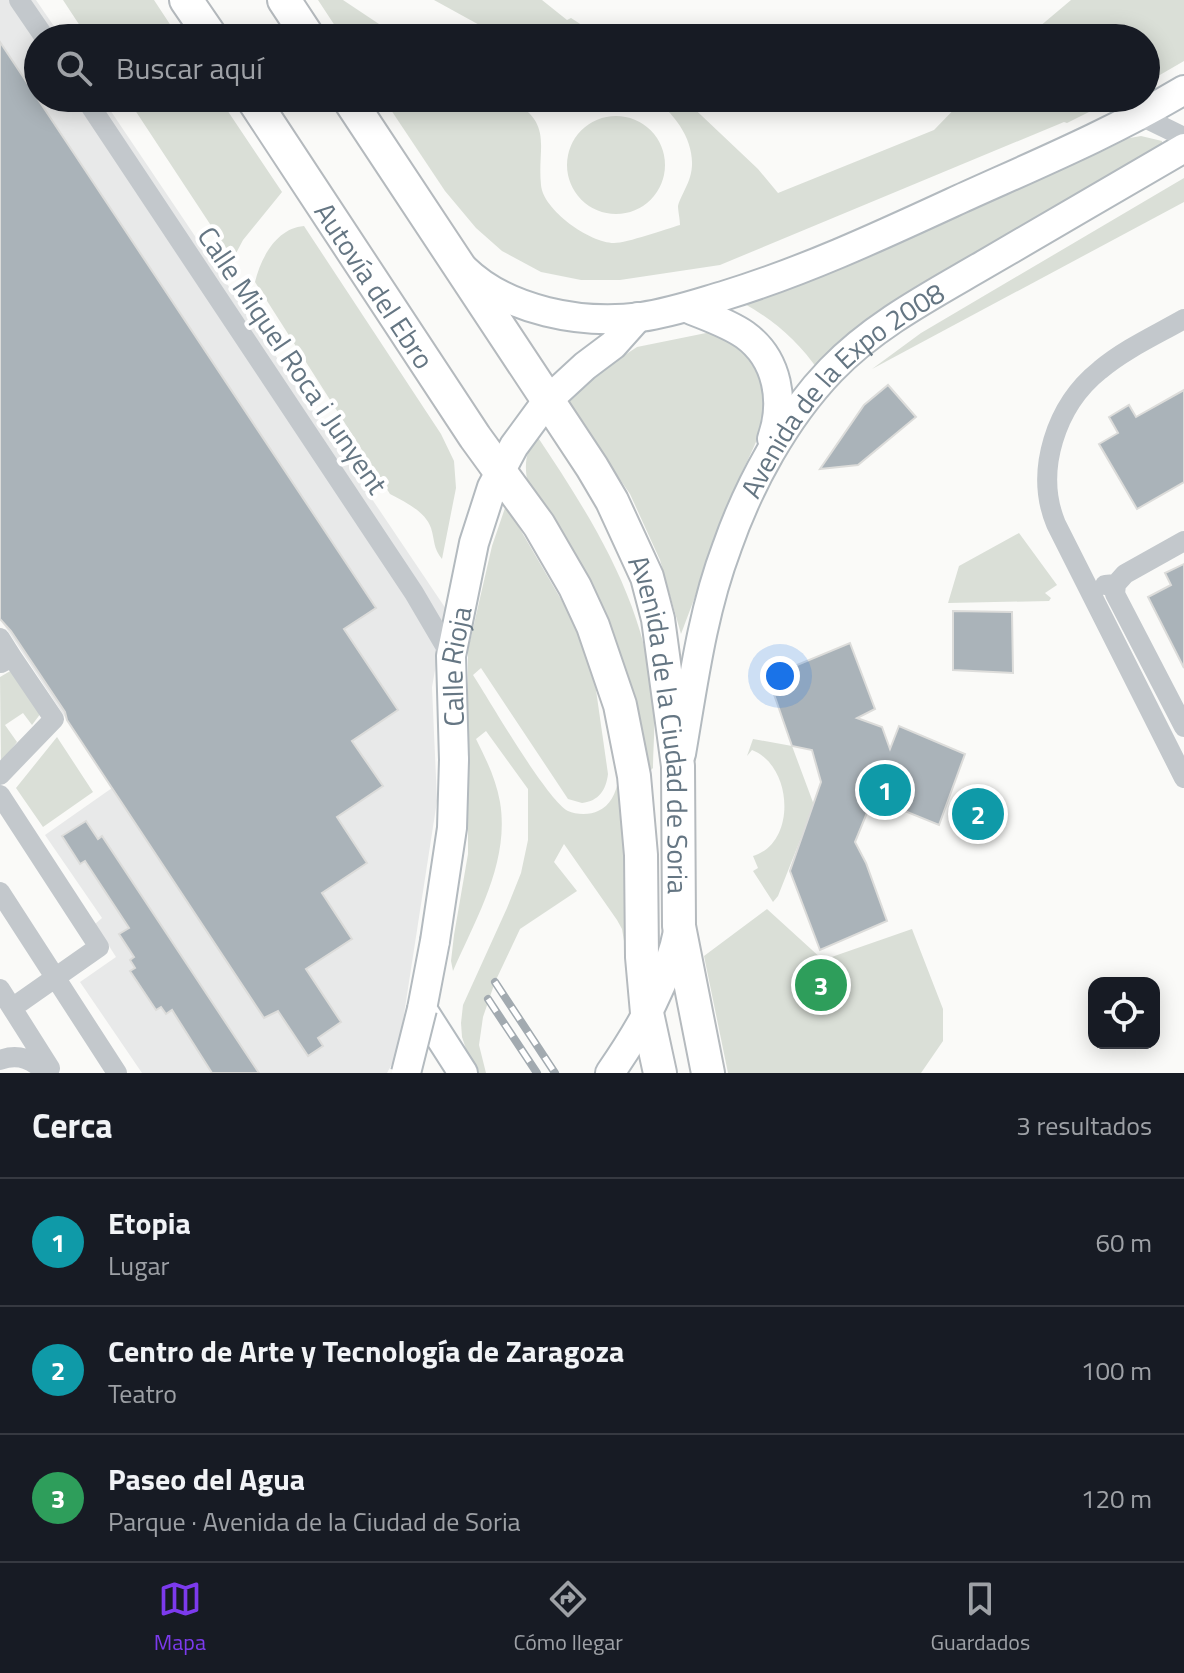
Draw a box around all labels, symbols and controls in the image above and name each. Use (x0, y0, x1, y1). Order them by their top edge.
search box (24, 24, 1160, 112)
text: Buscar aquí (116, 45, 263, 91)
icon: search (52, 46, 96, 90)
street label: Autovía del Ebro (304, 193, 446, 377)
street label: Calle Miquel Roca i Junyent (187, 217, 399, 503)
street label: Avenida de la Expo 2008 (728, 271, 952, 505)
street label: Avenida de la Ciudad de Soria (618, 547, 700, 894)
street label: Calle Rioja (428, 602, 482, 727)
your location (760, 656, 800, 696)
pin: 1 (859, 760, 911, 820)
pin: 2 (952, 784, 1004, 844)
pin: 3 (795, 955, 847, 1015)
map controls (1088, 977, 1160, 1049)
button: locate (1088, 977, 1160, 1049)
text: Cerca (32, 1099, 113, 1151)
text: 3 resultados (1016, 1106, 1152, 1145)
text: Etopia (108, 1200, 191, 1246)
text: 1 (51, 1223, 65, 1262)
text: 60 m (1095, 1223, 1152, 1262)
text: Lugar (108, 1246, 170, 1285)
text: Centro de Arte y Tecnología de Zaragoza (108, 1328, 624, 1374)
text: 2 (51, 1351, 65, 1390)
text: 100 m (1081, 1351, 1152, 1390)
text: Teatro (108, 1374, 177, 1413)
text: Paseo del Agua (108, 1456, 305, 1502)
text: 3 (51, 1479, 65, 1518)
text: 120 m (1081, 1479, 1152, 1518)
text: Parque · Avenida de la Ciudad de Soria (108, 1502, 521, 1541)
tab: Mapa (154, 1577, 206, 1659)
tab: Cómo llegar (513, 1577, 623, 1659)
tab: Guardados (930, 1577, 1030, 1659)

